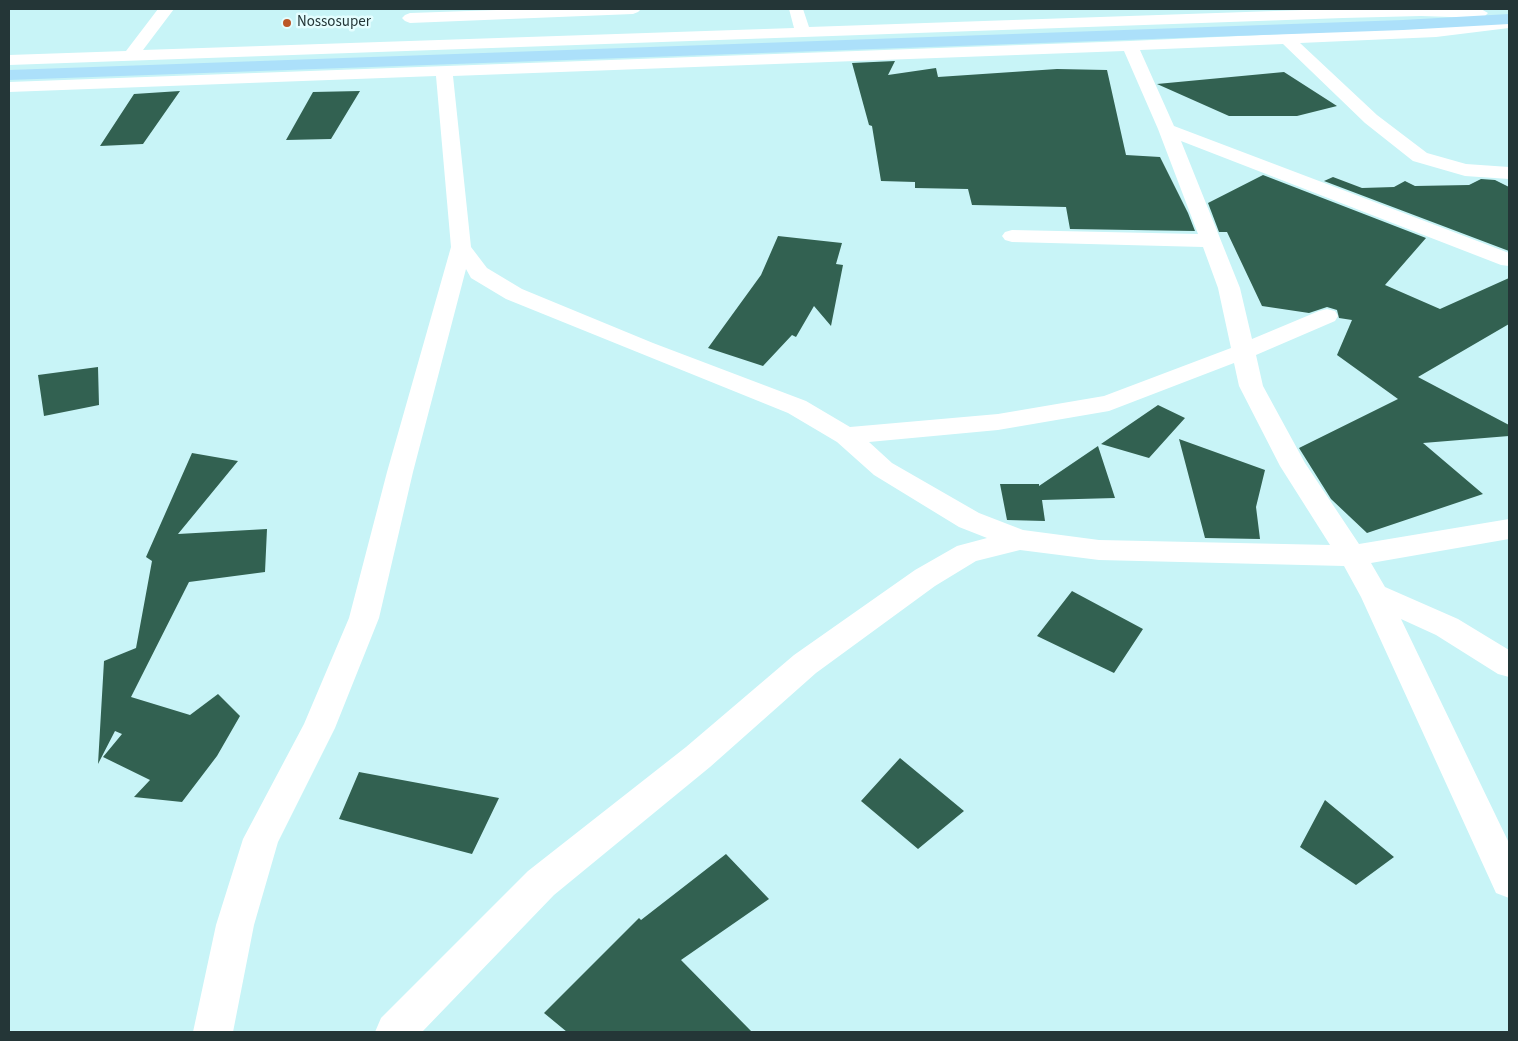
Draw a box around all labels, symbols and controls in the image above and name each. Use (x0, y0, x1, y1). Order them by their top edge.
place label: Nossosuper (297, 14, 371, 32)
marker: Nossosuper (281, 17, 293, 29)

